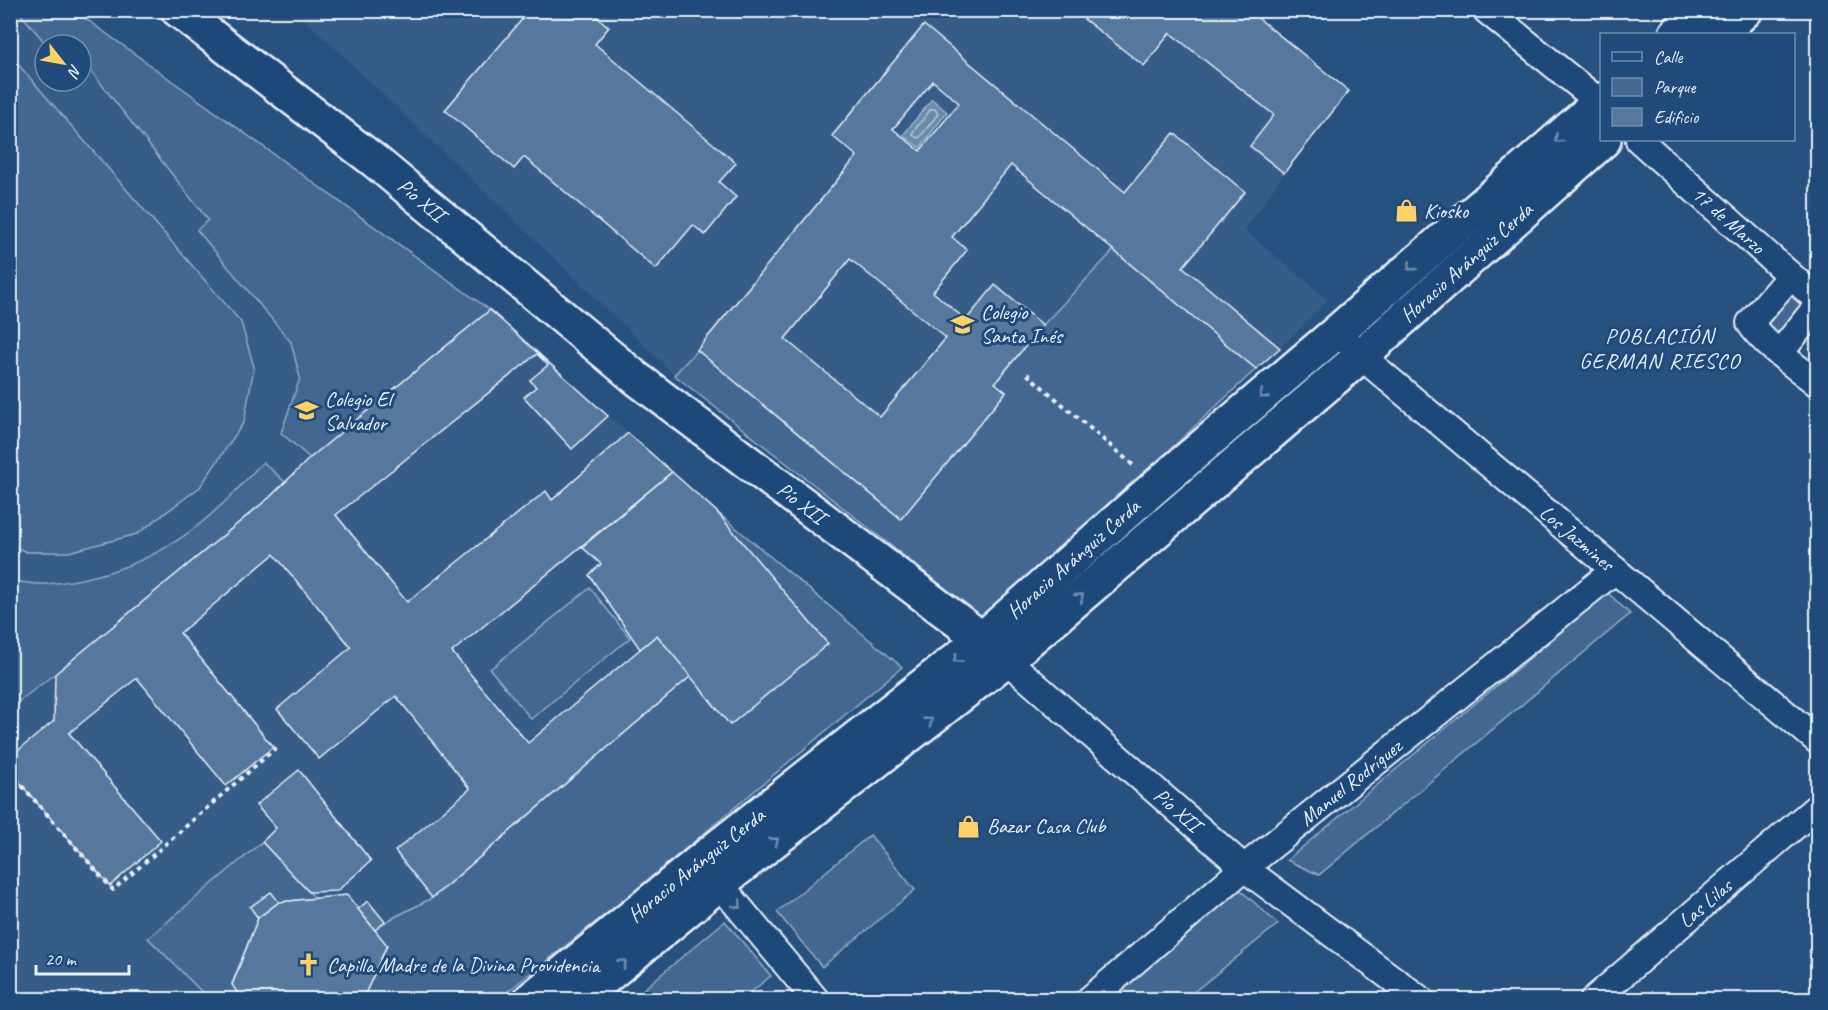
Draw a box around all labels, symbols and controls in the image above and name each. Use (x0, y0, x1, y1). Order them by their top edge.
north arrow (33, 33, 93, 93)
legend (1600, 33, 1795, 141)
text: Calle (1654, 46, 1683, 68)
text: N (62, 61, 86, 82)
text: Parque (1654, 76, 1696, 98)
text: Edificio (1654, 106, 1700, 128)
one-way arrow (1554, 132, 1564, 143)
street label: Pío XII (393, 173, 454, 230)
street label: 17 de Marzo (1686, 181, 1772, 260)
street label: Horacio Aránguiz Cerda (1395, 195, 1539, 328)
shop icon: Kiosko (1393, 198, 1419, 224)
place label: Kiosko (1424, 198, 1470, 224)
one-way arrow (1407, 260, 1418, 271)
place label: Colegio Santa Inés (981, 299, 1064, 349)
school or university icon: Colegio Santa Inés (950, 311, 976, 337)
district label: POBLACIÓN GERMAN RIESCO (1579, 322, 1741, 375)
place label: Colegio El Salvador (325, 386, 395, 436)
one-way arrow (1259, 387, 1270, 398)
school or university icon: Colegio El Salvador (294, 398, 320, 424)
street label: Pío XII (772, 476, 835, 532)
street label: Horacio Aránguiz Cerda (1001, 492, 1146, 624)
street label: Los Jazmines (1534, 499, 1621, 578)
one-way arrow (1073, 593, 1084, 604)
one-way arrow (953, 652, 964, 663)
one-way arrow (922, 717, 933, 728)
street label: Manuel Rodríguez (1294, 732, 1409, 832)
street label: Pío XII (1149, 782, 1210, 840)
street label: Horacio Aránguiz Cerda (622, 801, 771, 928)
shop icon: Bazar Casa Club (956, 813, 982, 839)
place label: Bazar Casa Club (987, 813, 1107, 839)
one-way arrow (768, 837, 779, 848)
street label: Las Lilas (1673, 872, 1739, 934)
one-way arrow (731, 898, 742, 909)
scale bar (36, 938, 129, 976)
text: 20 m (45, 948, 78, 970)
church icon: Capilla Madre de la Divina Providencia (296, 952, 322, 978)
place label: Capilla Madre de la Divina Providencia (327, 952, 602, 978)
one-way arrow (616, 959, 627, 970)

